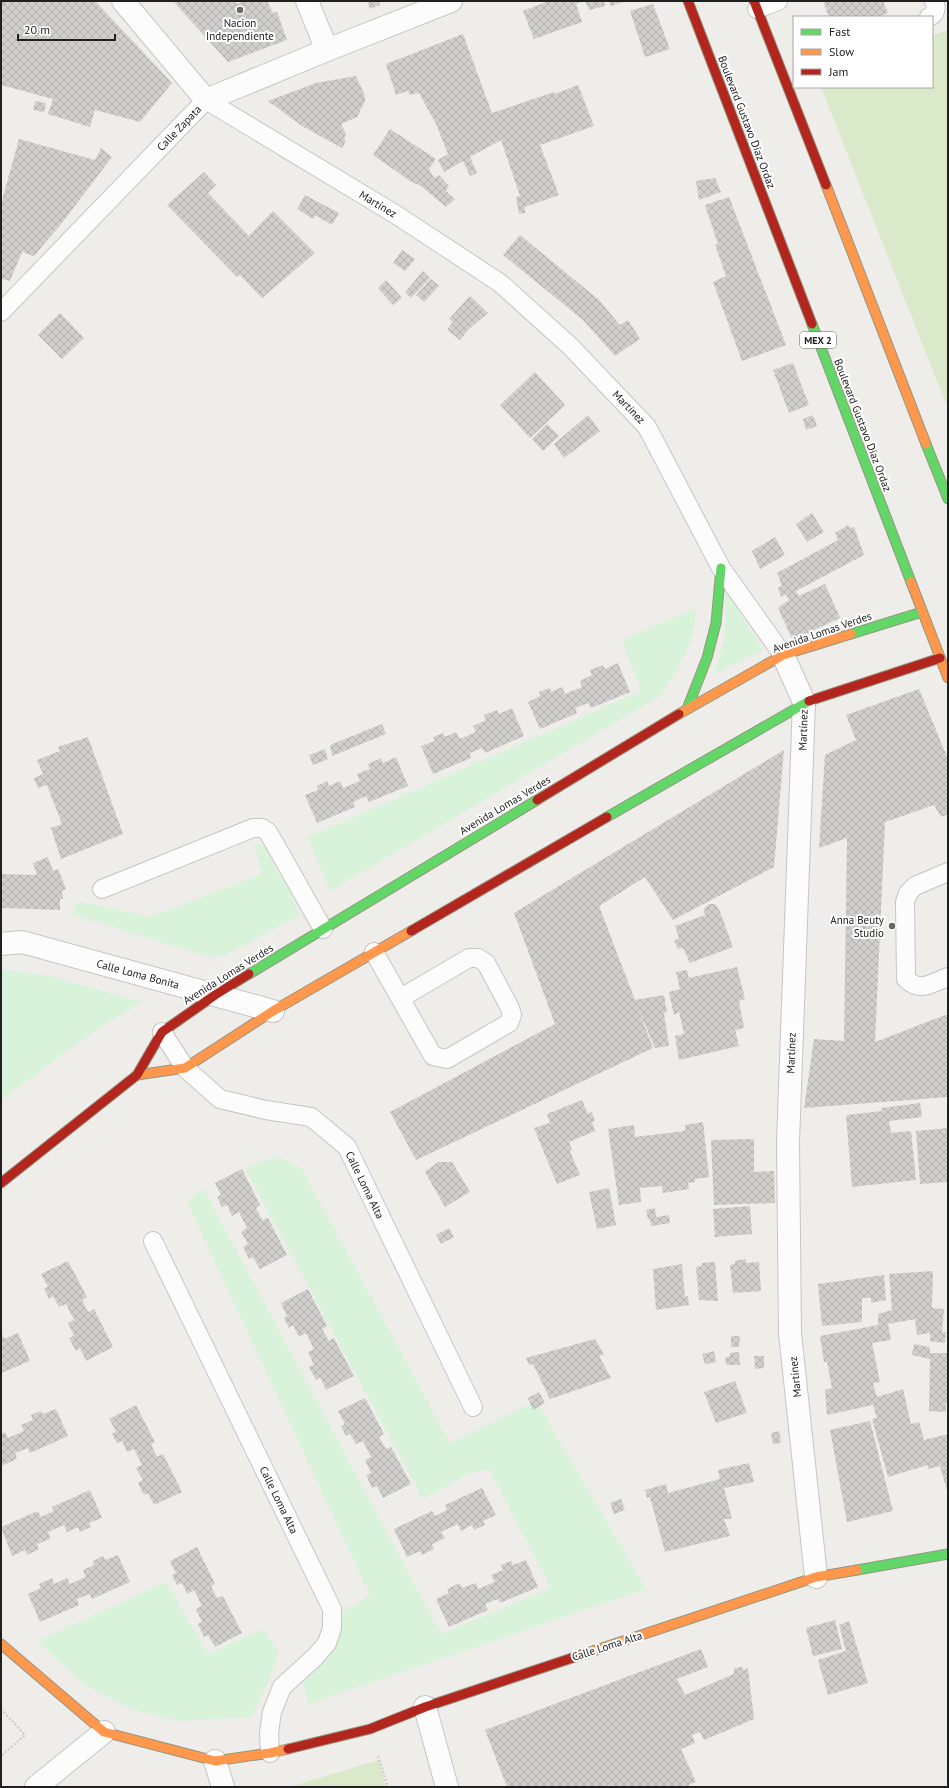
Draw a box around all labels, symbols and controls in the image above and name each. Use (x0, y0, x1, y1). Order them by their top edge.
marker: Nacion Independiente (235, 5, 245, 15)
scale bar (18, 16, 115, 42)
place label: Nacion Independiente (206, 16, 274, 43)
legend (793, 16, 933, 88)
text: 20 m (24, 22, 50, 37)
text: Fast (829, 24, 850, 39)
text: Slow (829, 44, 854, 59)
street label: Boulevard Gustavo Díaz Ordaz (715, 54, 779, 191)
text: Jam (828, 64, 848, 79)
street label: Calle Zapata (154, 102, 204, 154)
street label: Martínez (357, 187, 399, 221)
road number: MEX 2 (800, 332, 836, 348)
street label: Boulevard Gustavo Díaz Ordaz (831, 357, 895, 494)
street label: Martínez (610, 387, 648, 427)
street label: Avenida Lomas Verdes (771, 608, 874, 656)
street label: Martínez (795, 709, 811, 751)
street label: Avenida Lomas Verdes (457, 772, 553, 838)
place label: Anna Beuty Studio (830, 913, 885, 940)
marker: Anna Beuty Studio (887, 921, 897, 931)
street label: Avenida Lomas Verdes (180, 940, 276, 1007)
street label: Calle Loma Bonita (95, 956, 181, 992)
street label: Martínez (783, 1032, 799, 1074)
street label: Calle Loma Alta (343, 1149, 387, 1221)
street label: Martínez (786, 1356, 804, 1398)
street label: Calle Loma Alta (257, 1464, 301, 1536)
street label: Calle Loma Alta (570, 1628, 644, 1664)

